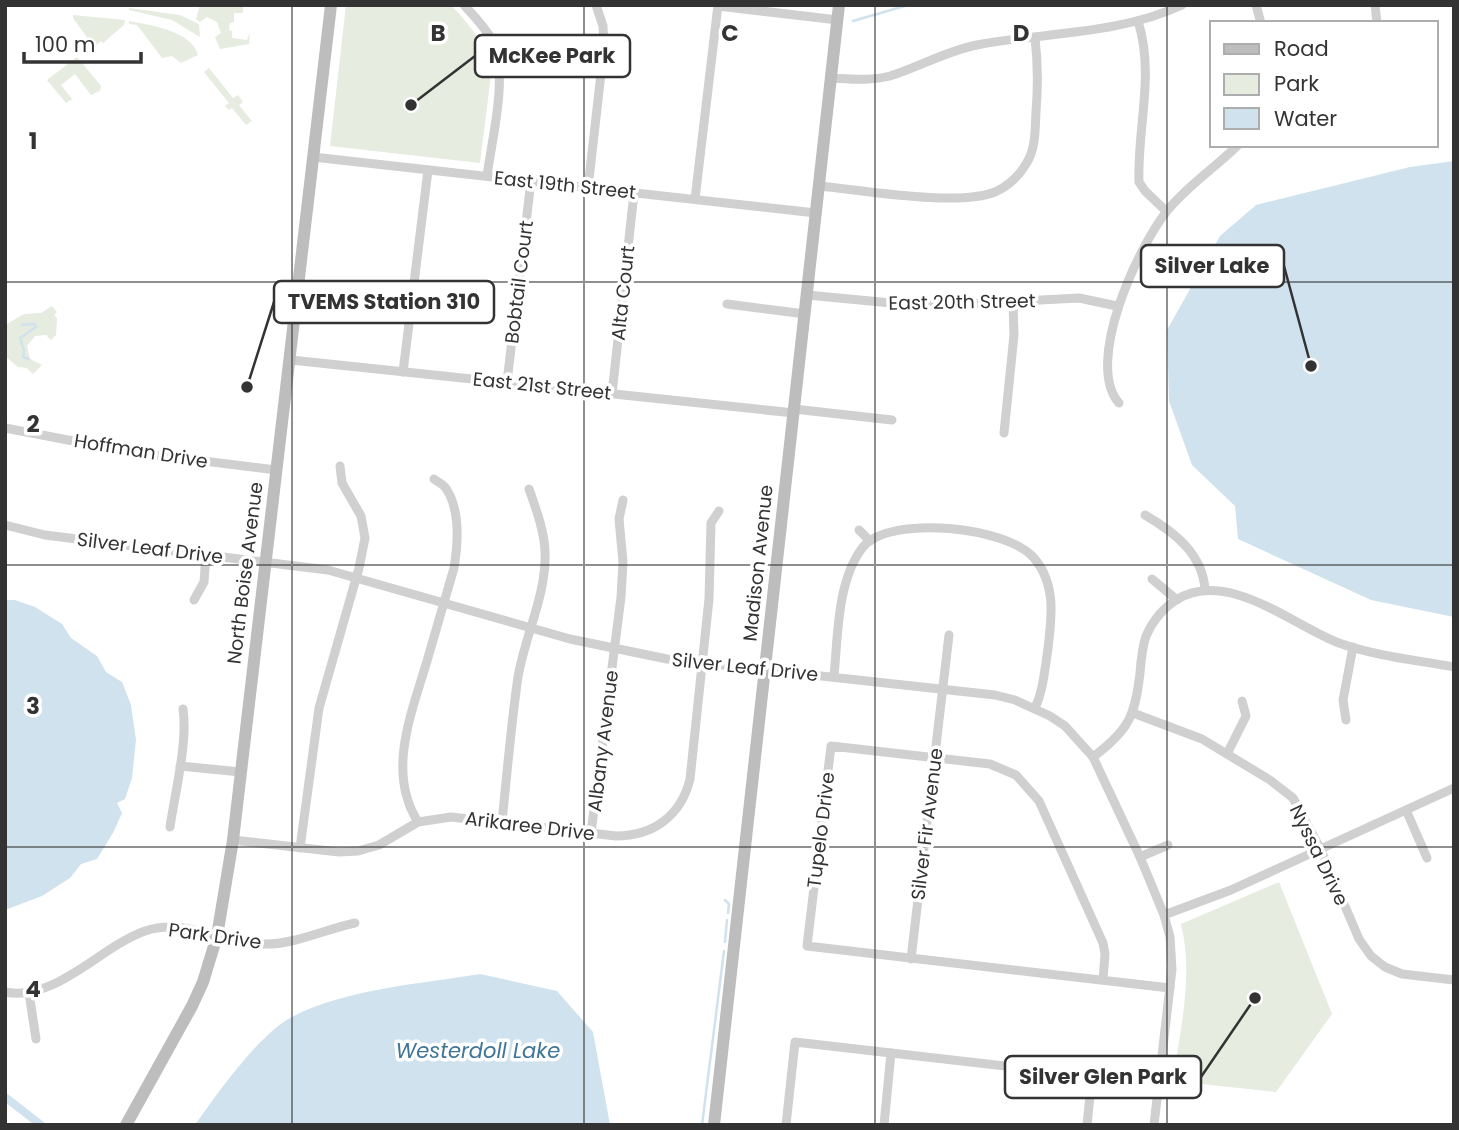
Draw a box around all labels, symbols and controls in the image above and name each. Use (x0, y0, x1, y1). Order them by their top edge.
text: B (430, 17, 446, 49)
text: C (721, 17, 739, 49)
text: D (1013, 17, 1029, 49)
scale bar (24, 21, 142, 65)
legend (1210, 21, 1438, 147)
text: 100 m (35, 30, 95, 59)
text: Road (1274, 34, 1329, 63)
callout: McKee Park (475, 35, 630, 77)
text: McKee Park (489, 41, 615, 70)
text: Park (1274, 69, 1319, 98)
text: Water (1274, 104, 1337, 133)
text: 1 (29, 125, 37, 157)
street label: East 19th Street (493, 164, 637, 206)
street label: Bobtail Court (498, 219, 540, 345)
street label: Alta Court (605, 244, 641, 342)
callout: Silver Lake (1141, 245, 1284, 287)
text: Silver Lake (1154, 251, 1270, 280)
callout: TVEMS Station 310 (274, 281, 494, 323)
text: TVEMS Station 310 (288, 287, 480, 316)
street label: East 20th Street (888, 287, 1036, 317)
street label: East 21st Street (471, 365, 613, 407)
text: 2 (26, 408, 40, 440)
street label: Hoffman Drive (72, 427, 210, 475)
street label: North Boise Avenue (220, 480, 270, 666)
street label: Madison Avenue (736, 483, 780, 643)
street label: Silver Leaf Drive (75, 526, 225, 570)
street label: Silver Leaf Drive (671, 646, 819, 688)
street label: Albany Avenue (581, 669, 625, 813)
text: 3 (26, 690, 40, 722)
street label: Silver Fir Avenue (904, 746, 950, 902)
street label: Tupelo Drive (800, 770, 842, 890)
street label: Nyssa Drive (1283, 800, 1355, 910)
street label: Arikaree Drive (464, 805, 596, 847)
street label: Park Drive (167, 916, 263, 956)
text: 4 (25, 973, 41, 1005)
water label: Westerdoll Lake (396, 1036, 560, 1065)
callout: Silver Glen Park (1005, 1056, 1201, 1098)
text: Silver Glen Park (1019, 1062, 1187, 1091)

